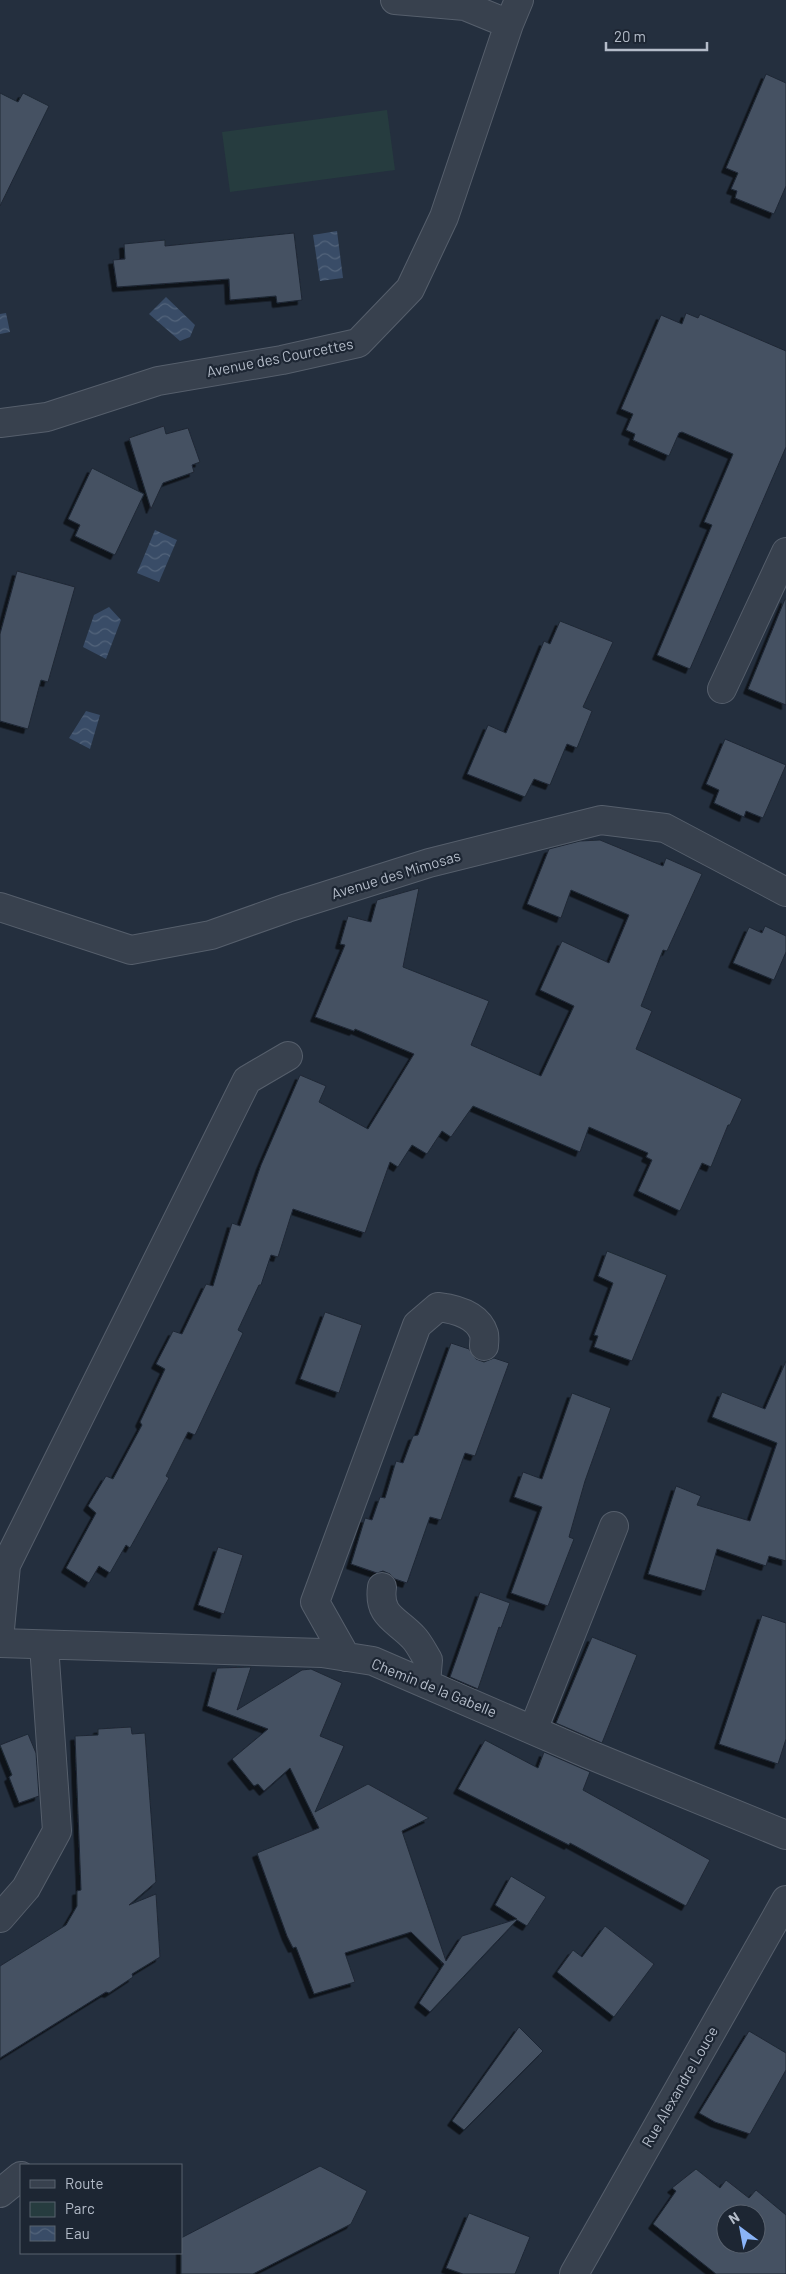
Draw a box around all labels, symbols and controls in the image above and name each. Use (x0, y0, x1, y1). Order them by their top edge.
scale bar (606, 20, 707, 52)
text: 20 m (614, 27, 646, 45)
street label: Avenue des Courcettes (205, 334, 355, 380)
street label: Avenue des Mimosas (329, 846, 462, 902)
street label: Chemin de la Gabelle (369, 1654, 500, 1720)
street label: Rue Alexandre Louce (637, 2023, 721, 2150)
legend (20, 2164, 182, 2254)
text: Route (65, 2174, 104, 2192)
text: Parc (65, 2199, 95, 2217)
north arrow (716, 2204, 766, 2254)
text: N (725, 2208, 742, 2227)
text: Eau (65, 2224, 90, 2242)

